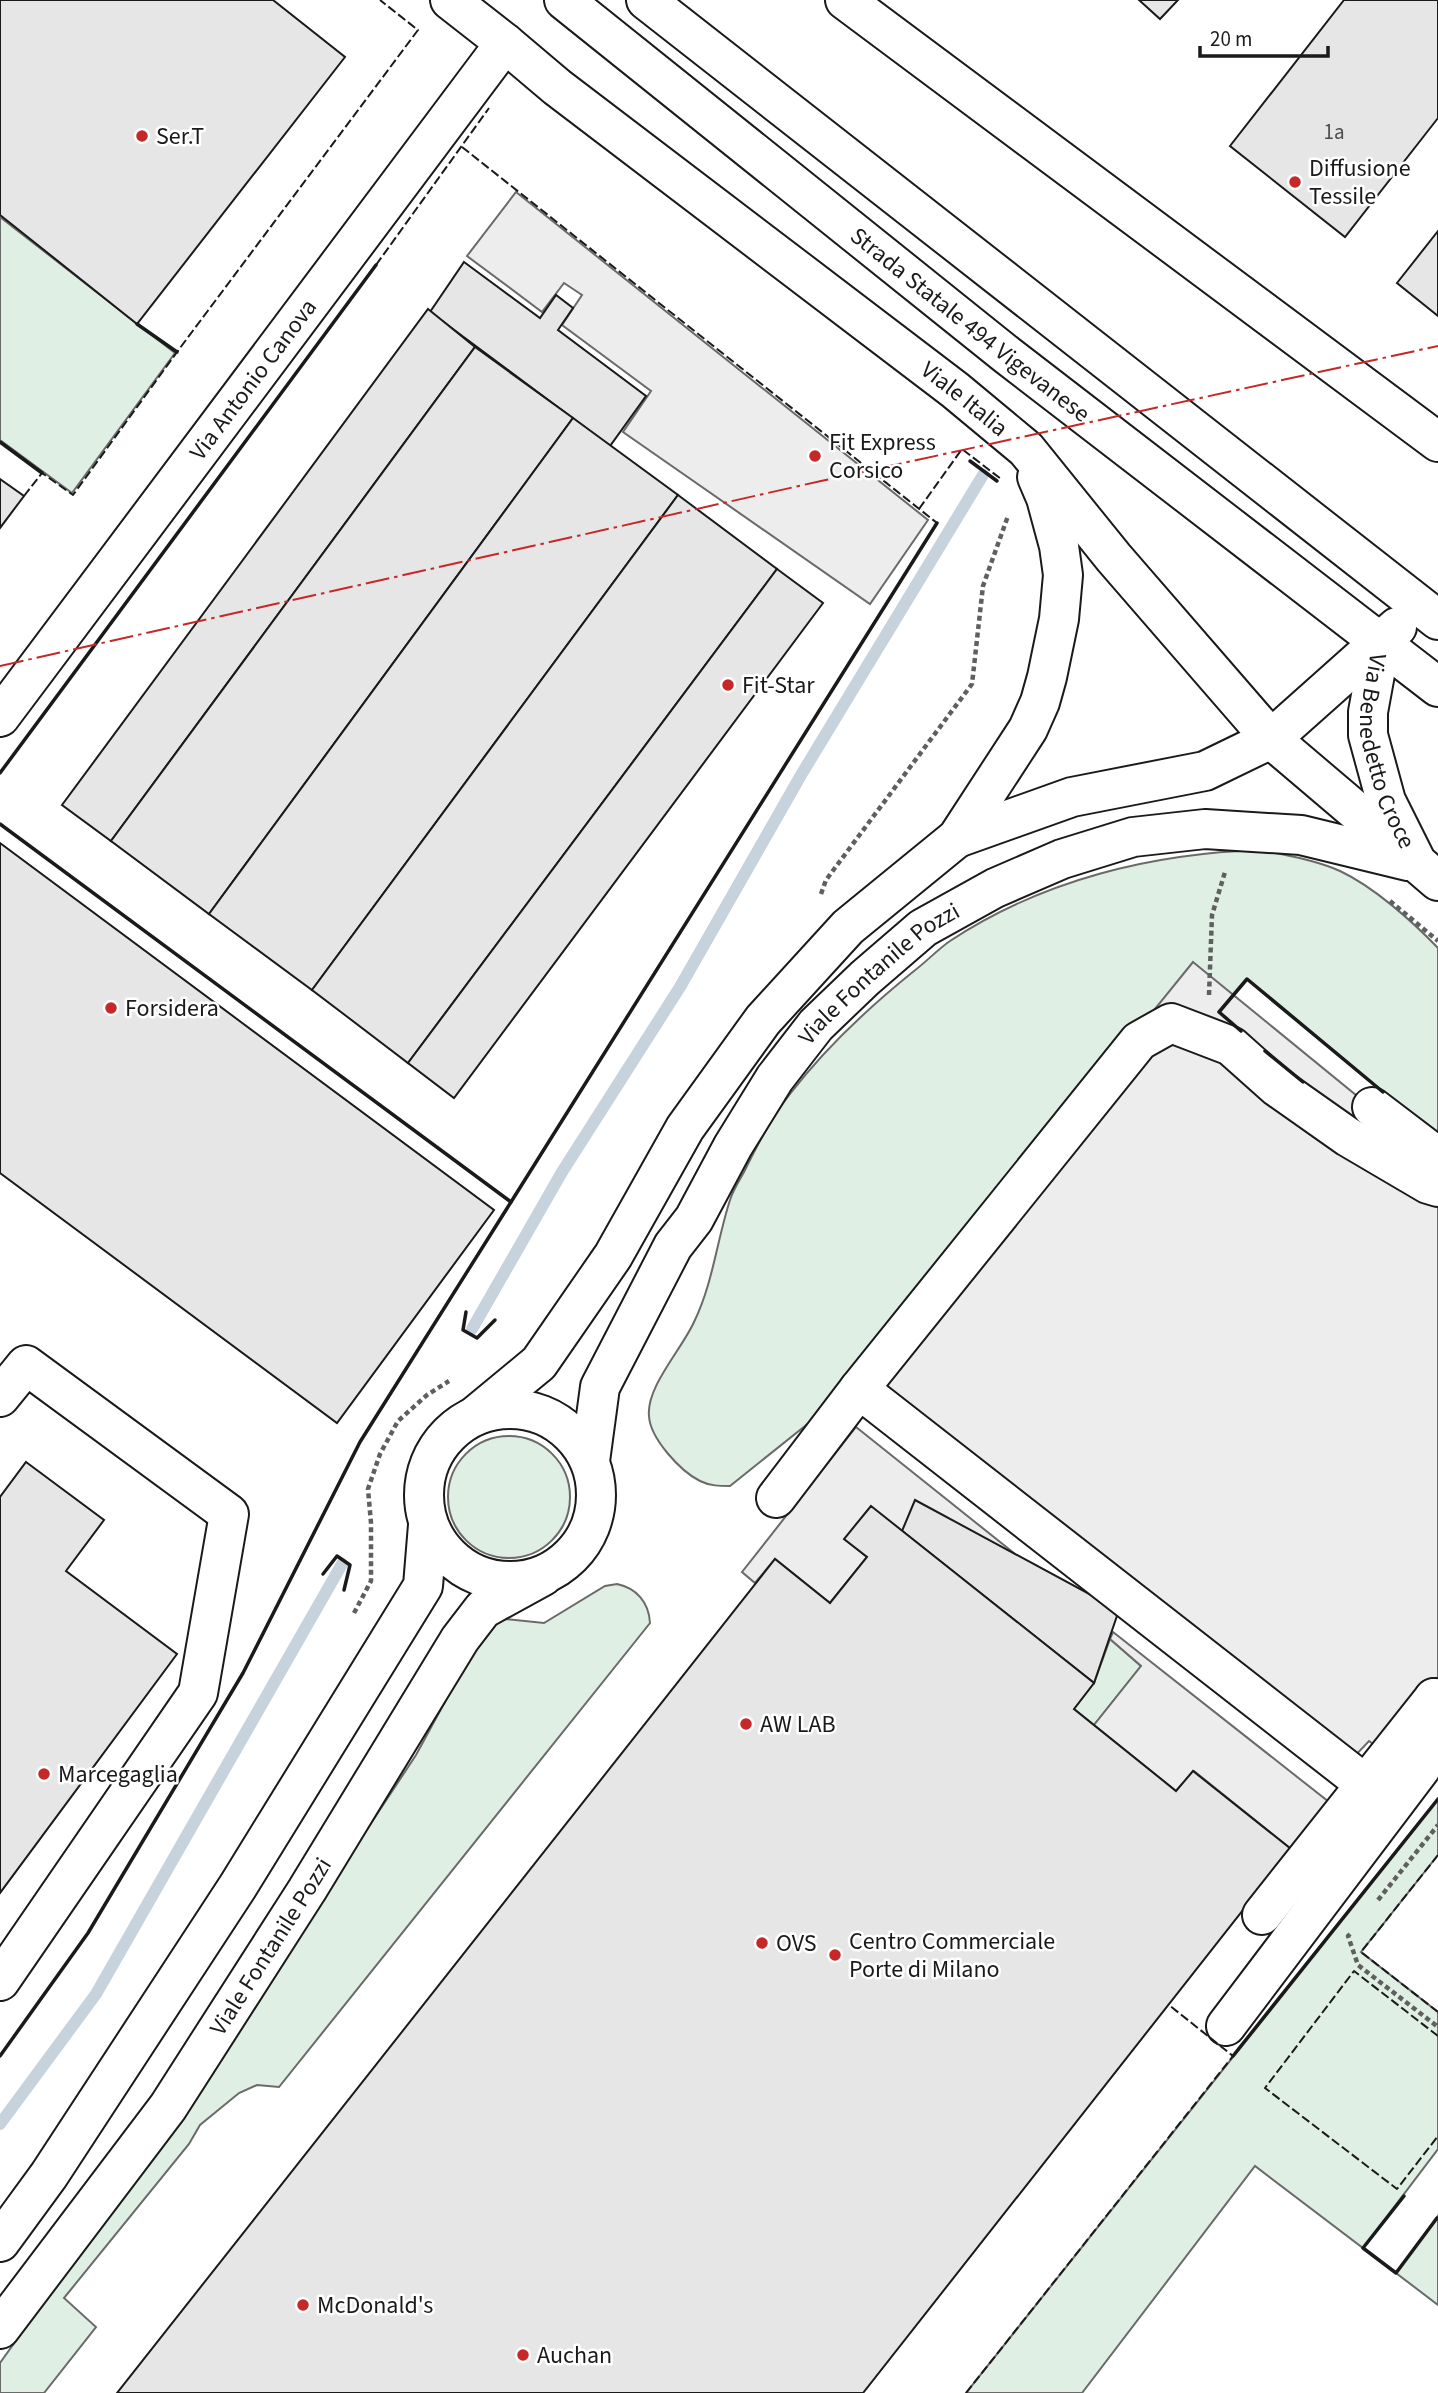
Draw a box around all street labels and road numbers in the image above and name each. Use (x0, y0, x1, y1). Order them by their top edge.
street label: Strada Statale 494 Vigevanese (843, 219, 1097, 431)
street label: Via Antonio Canova (181, 292, 326, 468)
street label: Viale Italia (913, 353, 1016, 445)
street label: Via Benedetto Croce (1350, 650, 1424, 855)
street label: Viale Fontanile Pozzi (790, 894, 966, 1052)
street label: Viale Fontanile Pozzi (201, 1851, 341, 2042)

